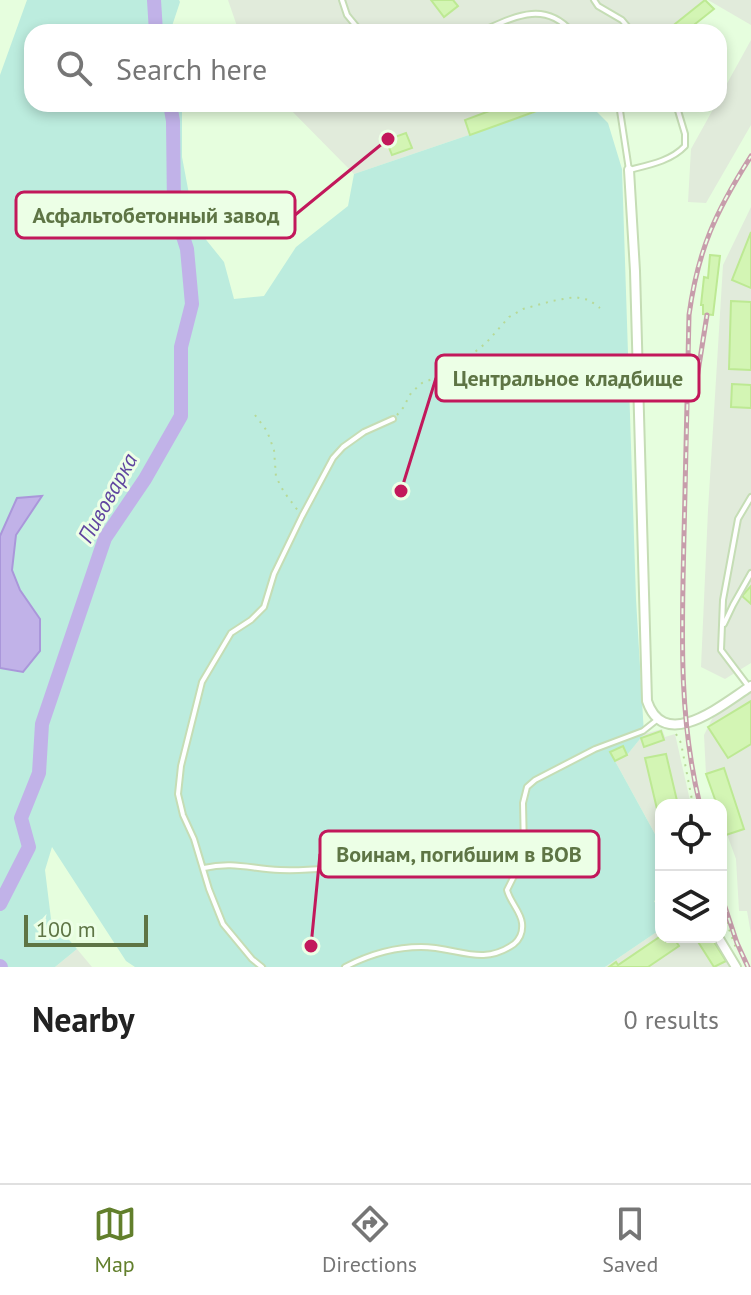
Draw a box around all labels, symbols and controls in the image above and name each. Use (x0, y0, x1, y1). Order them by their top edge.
search box (24, 24, 727, 112)
icon: search (52, 46, 96, 90)
text: Search here (116, 49, 267, 88)
callout: Асфальтобетонный завод (16, 192, 295, 238)
text: Асфальтобетонный завод (33, 201, 280, 229)
callout: Центральное кладбище (436, 355, 699, 401)
text: Центральное кладбище (453, 364, 683, 392)
water label: Пивоварка (71, 448, 143, 548)
map controls (655, 799, 727, 943)
button: locate (655, 799, 727, 871)
callout: Воинам, погибшим в ВОВ (320, 831, 599, 877)
text: Воинам, погибшим в ВОВ (336, 840, 582, 868)
button: layers (655, 871, 727, 943)
scale bar (24, 911, 148, 947)
text: 100 m (36, 915, 96, 943)
text: Nearby (32, 997, 134, 1041)
text: 0 results (624, 1003, 719, 1036)
tab: Map (93, 1202, 137, 1278)
tab: Directions (322, 1202, 417, 1278)
tab: Saved (602, 1202, 658, 1278)

